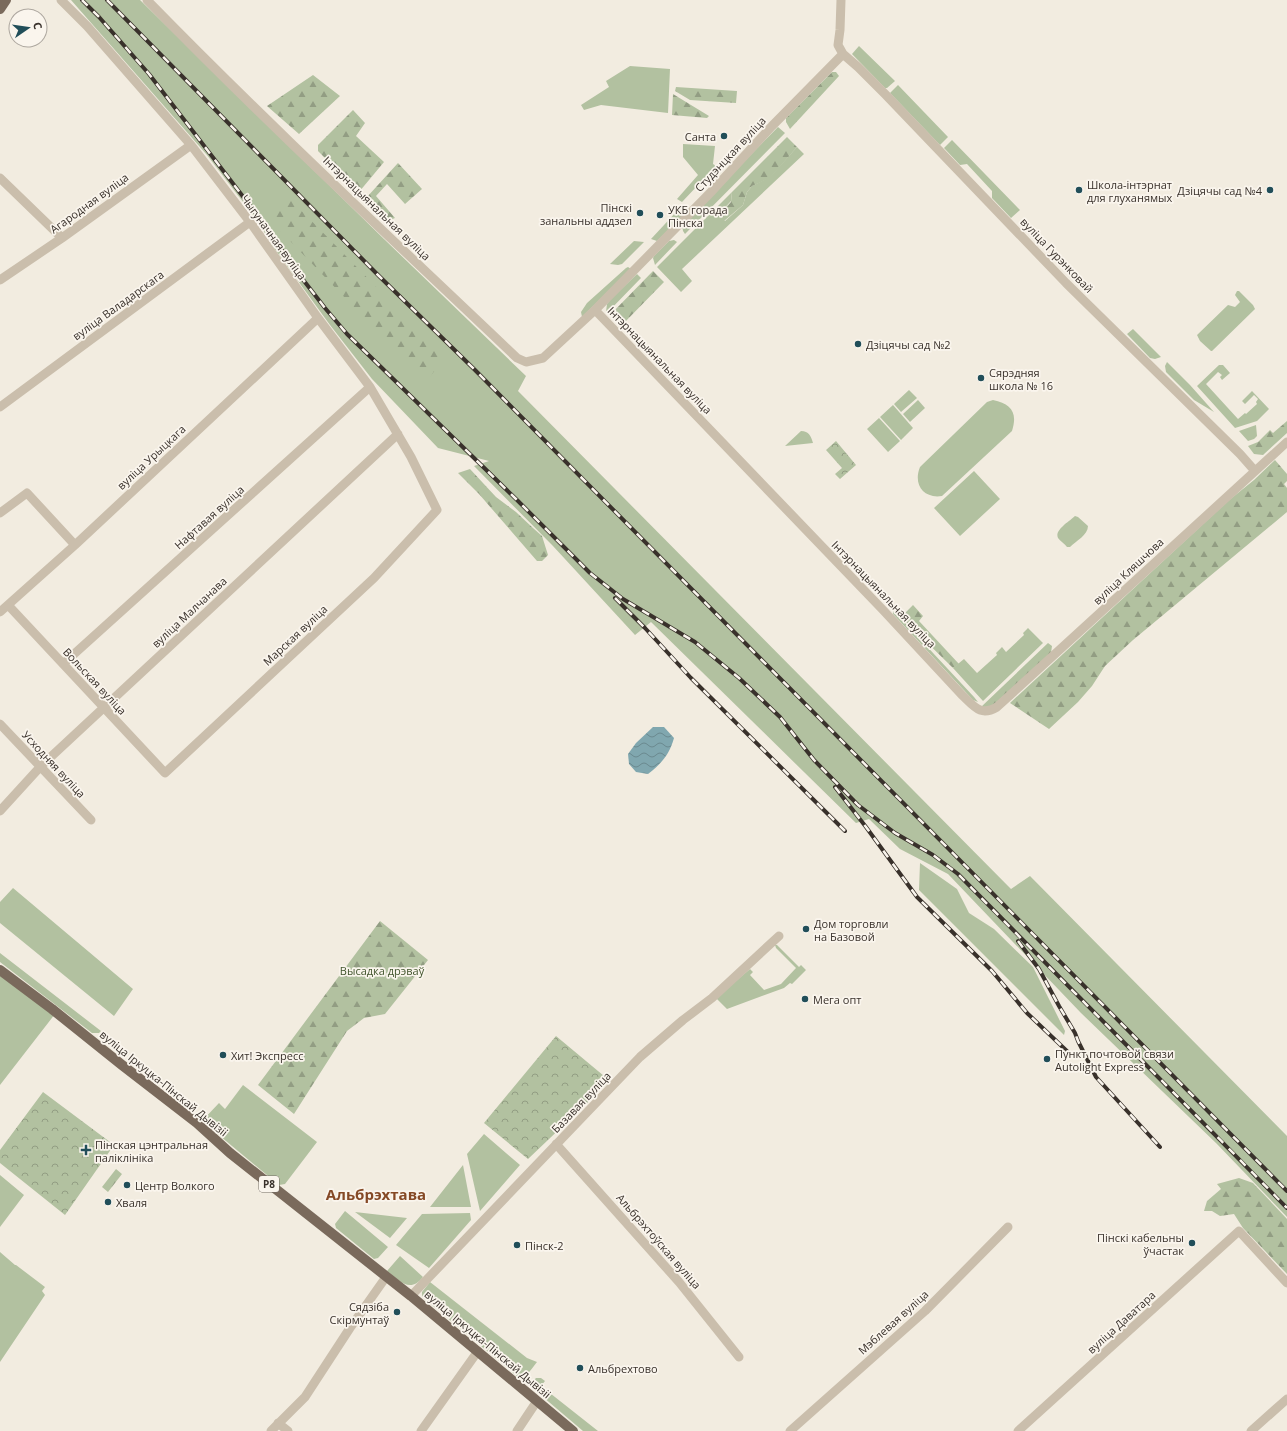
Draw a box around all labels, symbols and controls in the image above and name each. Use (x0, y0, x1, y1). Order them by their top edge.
north arrow (8, 8, 48, 48)
text: С (30, 21, 46, 31)
street label: Студэнцкая вуліца (691, 113, 769, 195)
place label: Санта (685, 129, 716, 144)
marker: Санта (719, 131, 729, 141)
street label: Інтэрнацыянальная вуліца (320, 153, 434, 263)
street label: Агародная вуліца (47, 169, 131, 237)
place label: Школа-інтэрнат для глуханямых (1087, 177, 1173, 205)
place label: Дзіцячы сад №4 (1177, 183, 1263, 198)
marker: Школа-інтэрнат для глуханямых (1074, 185, 1084, 195)
marker: Дзіцячы сад №4 (1265, 185, 1275, 195)
street label: Чыгуначная вуліца (238, 191, 310, 283)
place label: Пінскі занальны аддзел (540, 200, 632, 228)
place label: УКБ горада Пінска (668, 202, 728, 230)
marker: Пінскі занальны аддзел (635, 208, 645, 218)
marker: УКБ горада Пінска (655, 210, 665, 220)
street label: вуліца Гурэнковай (1017, 214, 1097, 296)
street label: вуліца Валадарскага (69, 267, 167, 343)
street label: Інтэрнацыянальная вуліца (605, 303, 715, 417)
place label: Дзіцячы сад №2 (866, 337, 951, 352)
marker: Дзіцячы сад №2 (853, 339, 863, 349)
place label: Сярэдняя школа № 16 (989, 365, 1053, 393)
marker: Сярэдняя школа № 16 (976, 373, 986, 383)
street label: вуліца Урыцкага (114, 421, 188, 493)
street label: Нафтавая вуліца (171, 482, 247, 552)
street label: вуліца Кляшчова (1089, 534, 1167, 608)
street label: Інтэрнацыянальная вуліца (829, 537, 939, 651)
street label: вуліца Малчанава (148, 573, 230, 651)
street label: Марская вуліца (260, 601, 330, 669)
street label: Вольская вуліца (60, 644, 130, 718)
street label: Усходняя вуліца (19, 727, 89, 801)
place label: Дом торговли на Базовой (814, 916, 889, 944)
marker: Дом торговли на Базовой (801, 924, 811, 934)
park label: Высадка дрэваў (340, 963, 425, 978)
place label: Мега опт (813, 992, 861, 1007)
marker: Мега опт (800, 994, 810, 1004)
street label: вуліца Іркуцка-Пінскай Дывізіі (97, 1027, 231, 1139)
place label: Пункт почтовой связи Autolight Express (1055, 1046, 1174, 1074)
place label: Хит! Экспресс (231, 1048, 303, 1063)
marker: Хит! Экспресс (218, 1050, 228, 1060)
marker: Пункт почтовой связи Autolight Express (1042, 1054, 1052, 1064)
street label: Базавая вуліца (548, 1068, 614, 1136)
place label: Пінская цэнтральная паліклініка (95, 1137, 208, 1165)
marker: Пінская цэнтральная паліклініка (80, 1144, 92, 1156)
road number: Р8 (259, 1176, 279, 1192)
place label: Центр Волкого (135, 1178, 215, 1193)
marker: Центр Волкого (122, 1180, 132, 1190)
district label: Альбрэхтава (326, 1184, 426, 1204)
street label: Альбрэхтоўская вуліца (614, 1190, 704, 1292)
place label: Хваля (116, 1195, 147, 1210)
marker: Хваля (103, 1197, 113, 1207)
place label: Пінскі кабельны ўчастак (1097, 1230, 1184, 1258)
place label: Пінск-2 (525, 1238, 564, 1253)
marker: Пінскі кабельны ўчастак (1187, 1238, 1197, 1248)
marker: Пінск-2 (512, 1240, 522, 1250)
street label: Мэблевая вуліца (855, 1286, 931, 1358)
street label: вуліца Іркуцка-Пінскай Дывізіі (422, 1287, 554, 1401)
street label: вуліца Даватара (1084, 1287, 1158, 1357)
place label: Сядзіба Скірмунтаў (330, 1299, 389, 1327)
marker: Сядзіба Скірмунтаў (392, 1307, 402, 1317)
place label: Альбрехтово (588, 1361, 658, 1376)
marker: Альбрехтово (575, 1363, 585, 1373)

